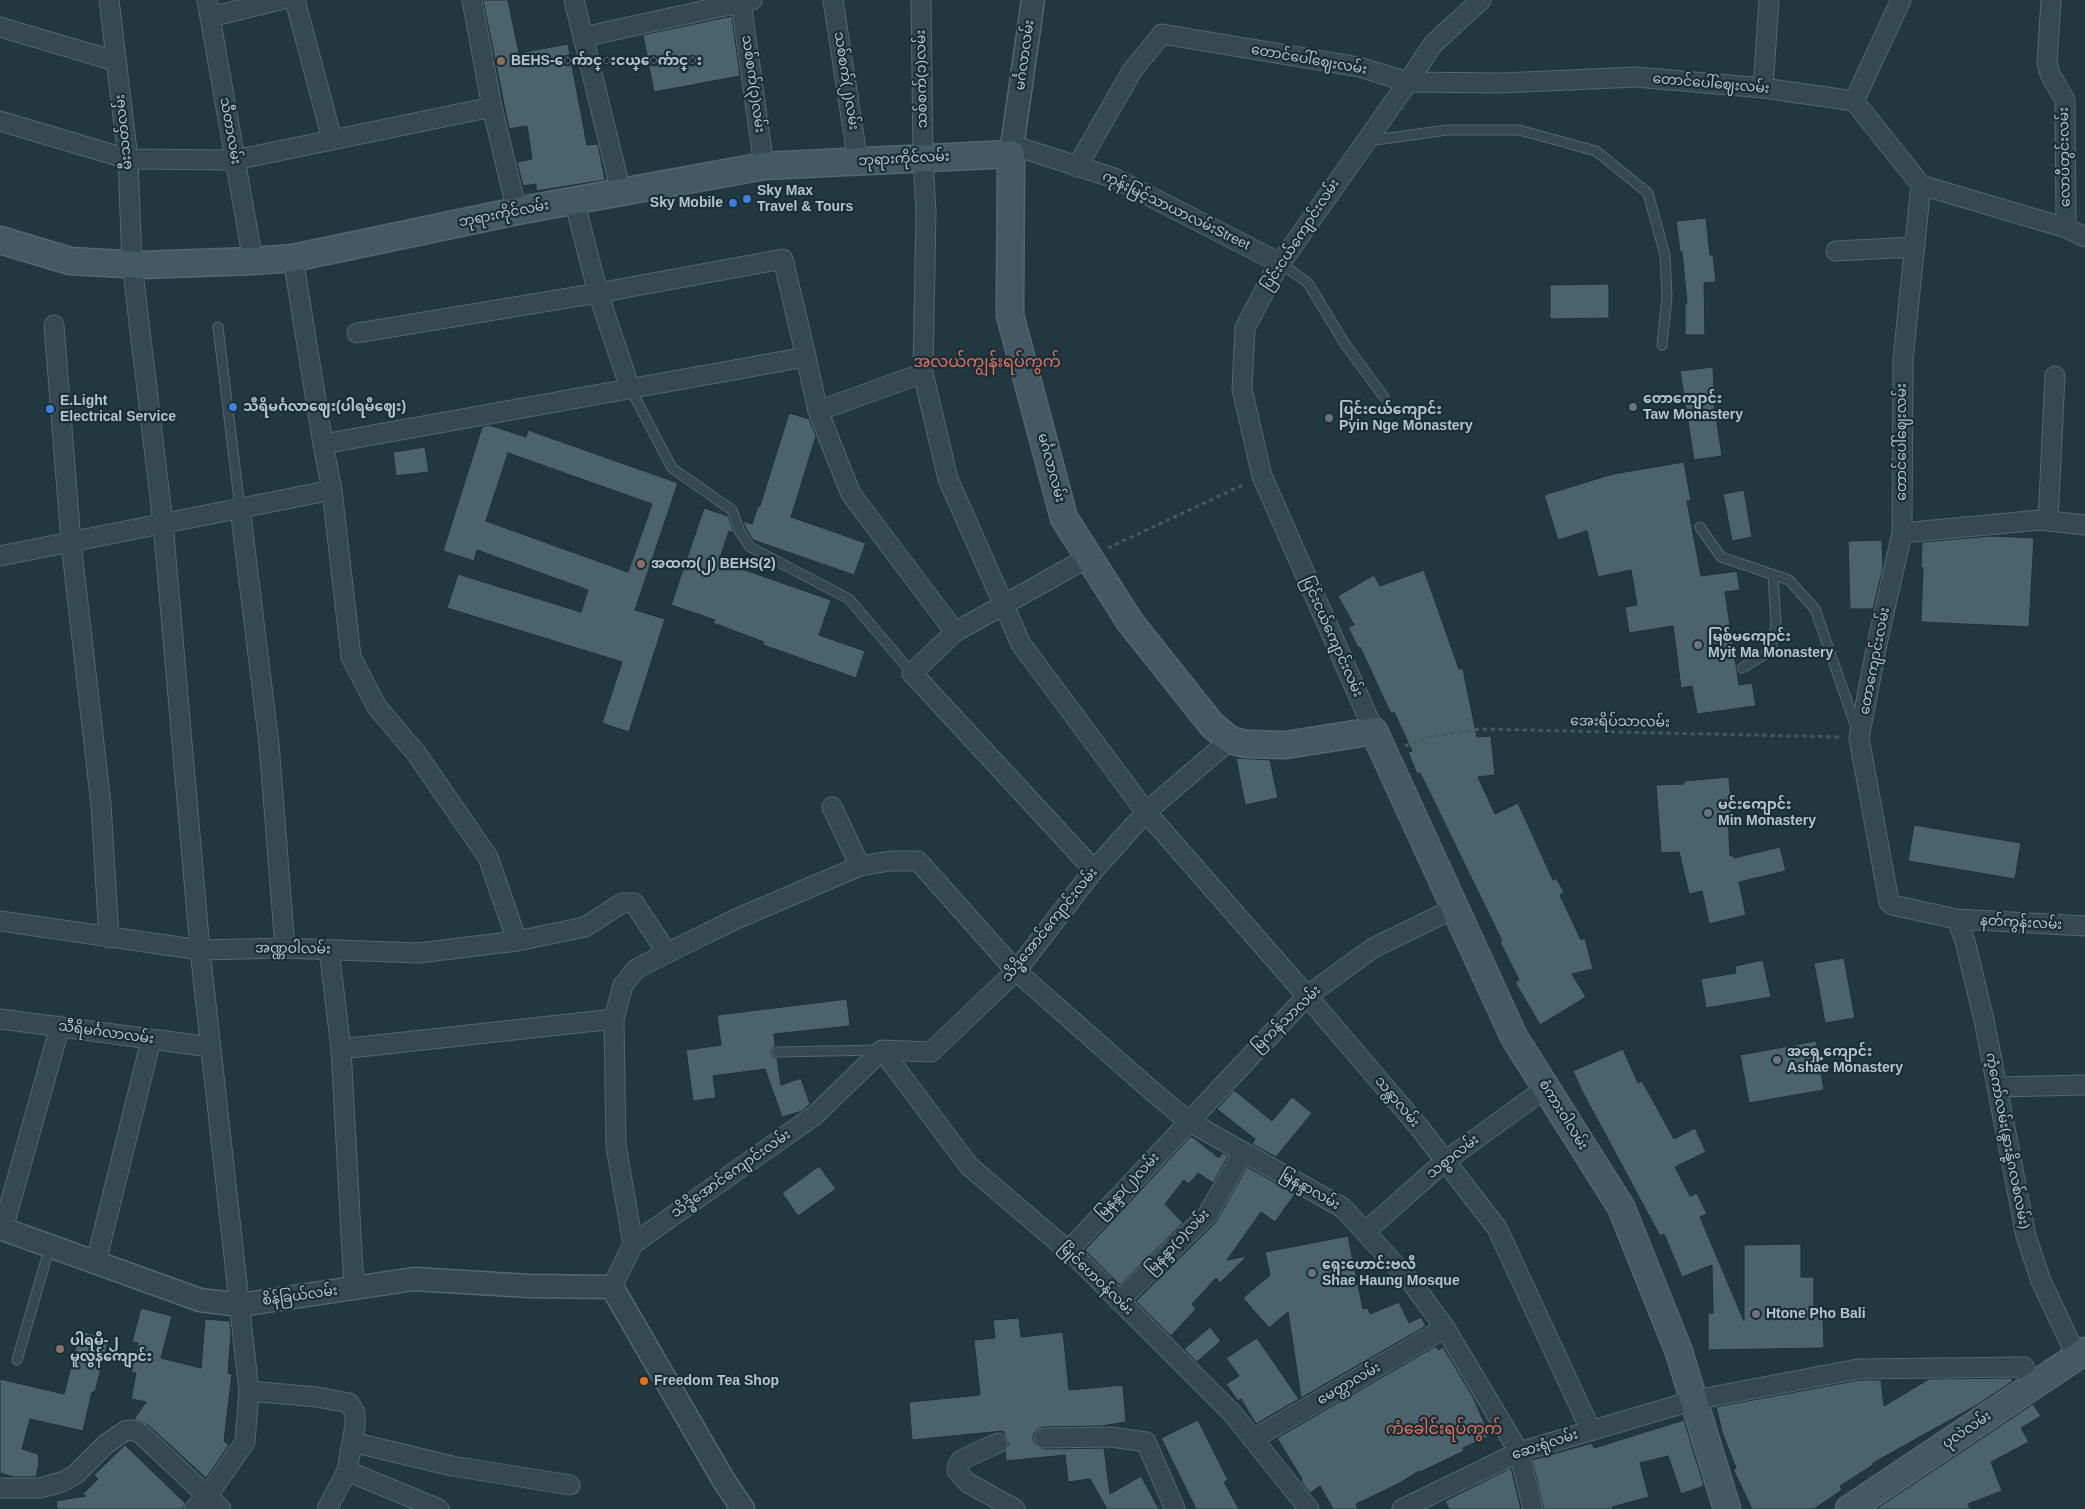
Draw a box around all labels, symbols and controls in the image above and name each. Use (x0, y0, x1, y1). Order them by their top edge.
street label: မင်္ဂလာလမ်း (1012, 19, 1038, 91)
street label: သစ်စက်(၁)လမ်း (913, 30, 931, 128)
street label: သစ်စက်(၂)လမ်း (830, 31, 862, 131)
street label: သစ်စက်(၃)လမ်း (738, 34, 768, 134)
street label: တောင်ပေါ်ဈေးလမ်း (1250, 42, 1368, 78)
place label: BEHS-ေက်ာင္းငယ္ေက်ာင္း (511, 53, 702, 69)
marker: BEHS-ေက်ာင္းငယ္ေက်ာင္း (495, 55, 507, 67)
street label: တောင်ပေါ်ဈေးလမ်း (1652, 71, 1770, 97)
street label: မီးသတ်လမ်း (112, 93, 136, 171)
street label: သီတာလမ်း (216, 96, 244, 166)
street label: လောပီတွင်းလမ်း (2056, 107, 2074, 207)
street label: ဘုရားကိုင်လမ်း (858, 148, 950, 170)
street label: ကုန်းမြင့်သာယာလမ်းStreet (1099, 168, 1253, 254)
street label: ပြင်းငယ်ကျောင်းလမ်း (1259, 176, 1343, 294)
place label: Sky Max Travel & Tours (757, 183, 853, 216)
marker: Sky Max Travel & Tours (741, 193, 753, 205)
place label: Sky Mobile (650, 195, 723, 211)
street label: ဘုရားကိုင်လမ်း (457, 197, 551, 231)
marker: Sky Mobile (727, 197, 739, 209)
district label: အလယ်ကျွန်းရပ်ကွက် (913, 353, 1061, 373)
street label: တောင်ပေါ်ဈေးလမ်း (1894, 383, 1910, 501)
place label: တောကျောင်း Taw Monastery (1643, 391, 1743, 424)
place label: E.Light Electrical Service (60, 393, 176, 426)
place label: သီရိမင်္ဂလာဈေး(ပါရမီဈေး) (243, 399, 406, 415)
marker: သီရိမင်္ဂလာဈေး(ပါရမီဈေး) (227, 401, 239, 413)
marker: တောကျောင်း Taw Monastery (1627, 401, 1639, 413)
place label: ပြင်းငယ်ကျောင်း Pyin Nge Monastery (1339, 402, 1473, 434)
marker: E.Light Electrical Service (44, 403, 56, 415)
marker: ပြင်းငယ်ကျောင်း Pyin Nge Monastery (1323, 412, 1335, 424)
street label: မင်္ဂလာလမ်း (1034, 432, 1068, 504)
place label: အထက(၂) BEHS(2) (651, 556, 776, 572)
marker: အထက(၂) BEHS(2) (635, 558, 647, 570)
street label: ပြင်းငယ်ကျောင်းလမ်း (1298, 574, 1366, 700)
street label: တောကျောင်းလမ်း (1856, 606, 1894, 716)
place label: မြစ်မကျောင်း Myit Ma Monastery (1708, 629, 1833, 662)
marker: မြစ်မကျောင်း Myit Ma Monastery (1692, 639, 1704, 651)
street label: အေးရိပ်သာလမ်း (1570, 713, 1670, 731)
place label: မင်းကျောင်း Min Monastery (1718, 797, 1816, 830)
marker: မင်းကျောင်း Min Monastery (1702, 807, 1714, 819)
street label: သိဒ္ဓိအောင်ကျောင်းလမ်း (999, 864, 1101, 986)
street label: နတ်ကွန်းလမ်း (1979, 912, 2063, 934)
street label: အဏ္ဏဝါလမ်း (255, 940, 331, 958)
street label: မြကန်သာလမ်း (1249, 982, 1325, 1056)
street label: သီရိမင်္ဂလာလမ်း (57, 1018, 155, 1048)
place label: အရှေ့ကျောင်း Ashae Monastery (1787, 1044, 1903, 1076)
street label: ကံ့ကော်လမ်း(နွားနို့ဂလစ်လမ်း) (1982, 1051, 2032, 1231)
marker: အရှေ့ကျောင်း Ashae Monastery (1771, 1054, 1783, 1066)
street label: သန္တာလမ်း (1371, 1073, 1423, 1131)
street label: စံကားဝါလမ်း (1535, 1077, 1591, 1153)
street label: သိဒ္ဓိအောင်ကျောင်းလမ်း (668, 1126, 794, 1222)
street label: သစ္စာလမ်း (1424, 1131, 1482, 1183)
street label: မြနန္ဒာ(၂)လမ်း (1093, 1149, 1163, 1223)
street label: မြနန္ဒာလမ်း (1277, 1166, 1343, 1214)
street label: မြနန္ဒာ(၁)လမ်း (1143, 1206, 1213, 1278)
street label: မြိုင်ဟေဝန်လမ်း (1055, 1239, 1137, 1319)
place label: ရှေးဟောင်းဗလီ Shae Haung Mosque (1322, 1257, 1460, 1290)
marker: ရှေးဟောင်းဗလီ Shae Haung Mosque (1306, 1267, 1318, 1279)
street label: စိန်ခြယ်လမ်း (261, 1282, 339, 1310)
place label: Htone Pho Bali (1766, 1306, 1866, 1322)
marker: Htone Pho Bali (1750, 1308, 1762, 1320)
place label: ပါရမီ-၂ မူလွန်ကျောင်း (70, 1333, 152, 1365)
marker: ပါရမီ-၂ မူလွန်ကျောင်း (54, 1343, 66, 1355)
street label: မေတ္တာလမ်း (1314, 1359, 1384, 1409)
place label: Freedom Tea Shop (654, 1373, 779, 1389)
marker: Freedom Tea Shop (638, 1375, 650, 1387)
street label: ပုလဲလမ်း (1939, 1408, 1995, 1452)
district label: ကံခေါင်းရပ်ကွက် (1386, 1420, 1502, 1440)
street label: ဆေးရုံလမ်း (1510, 1426, 1580, 1464)

